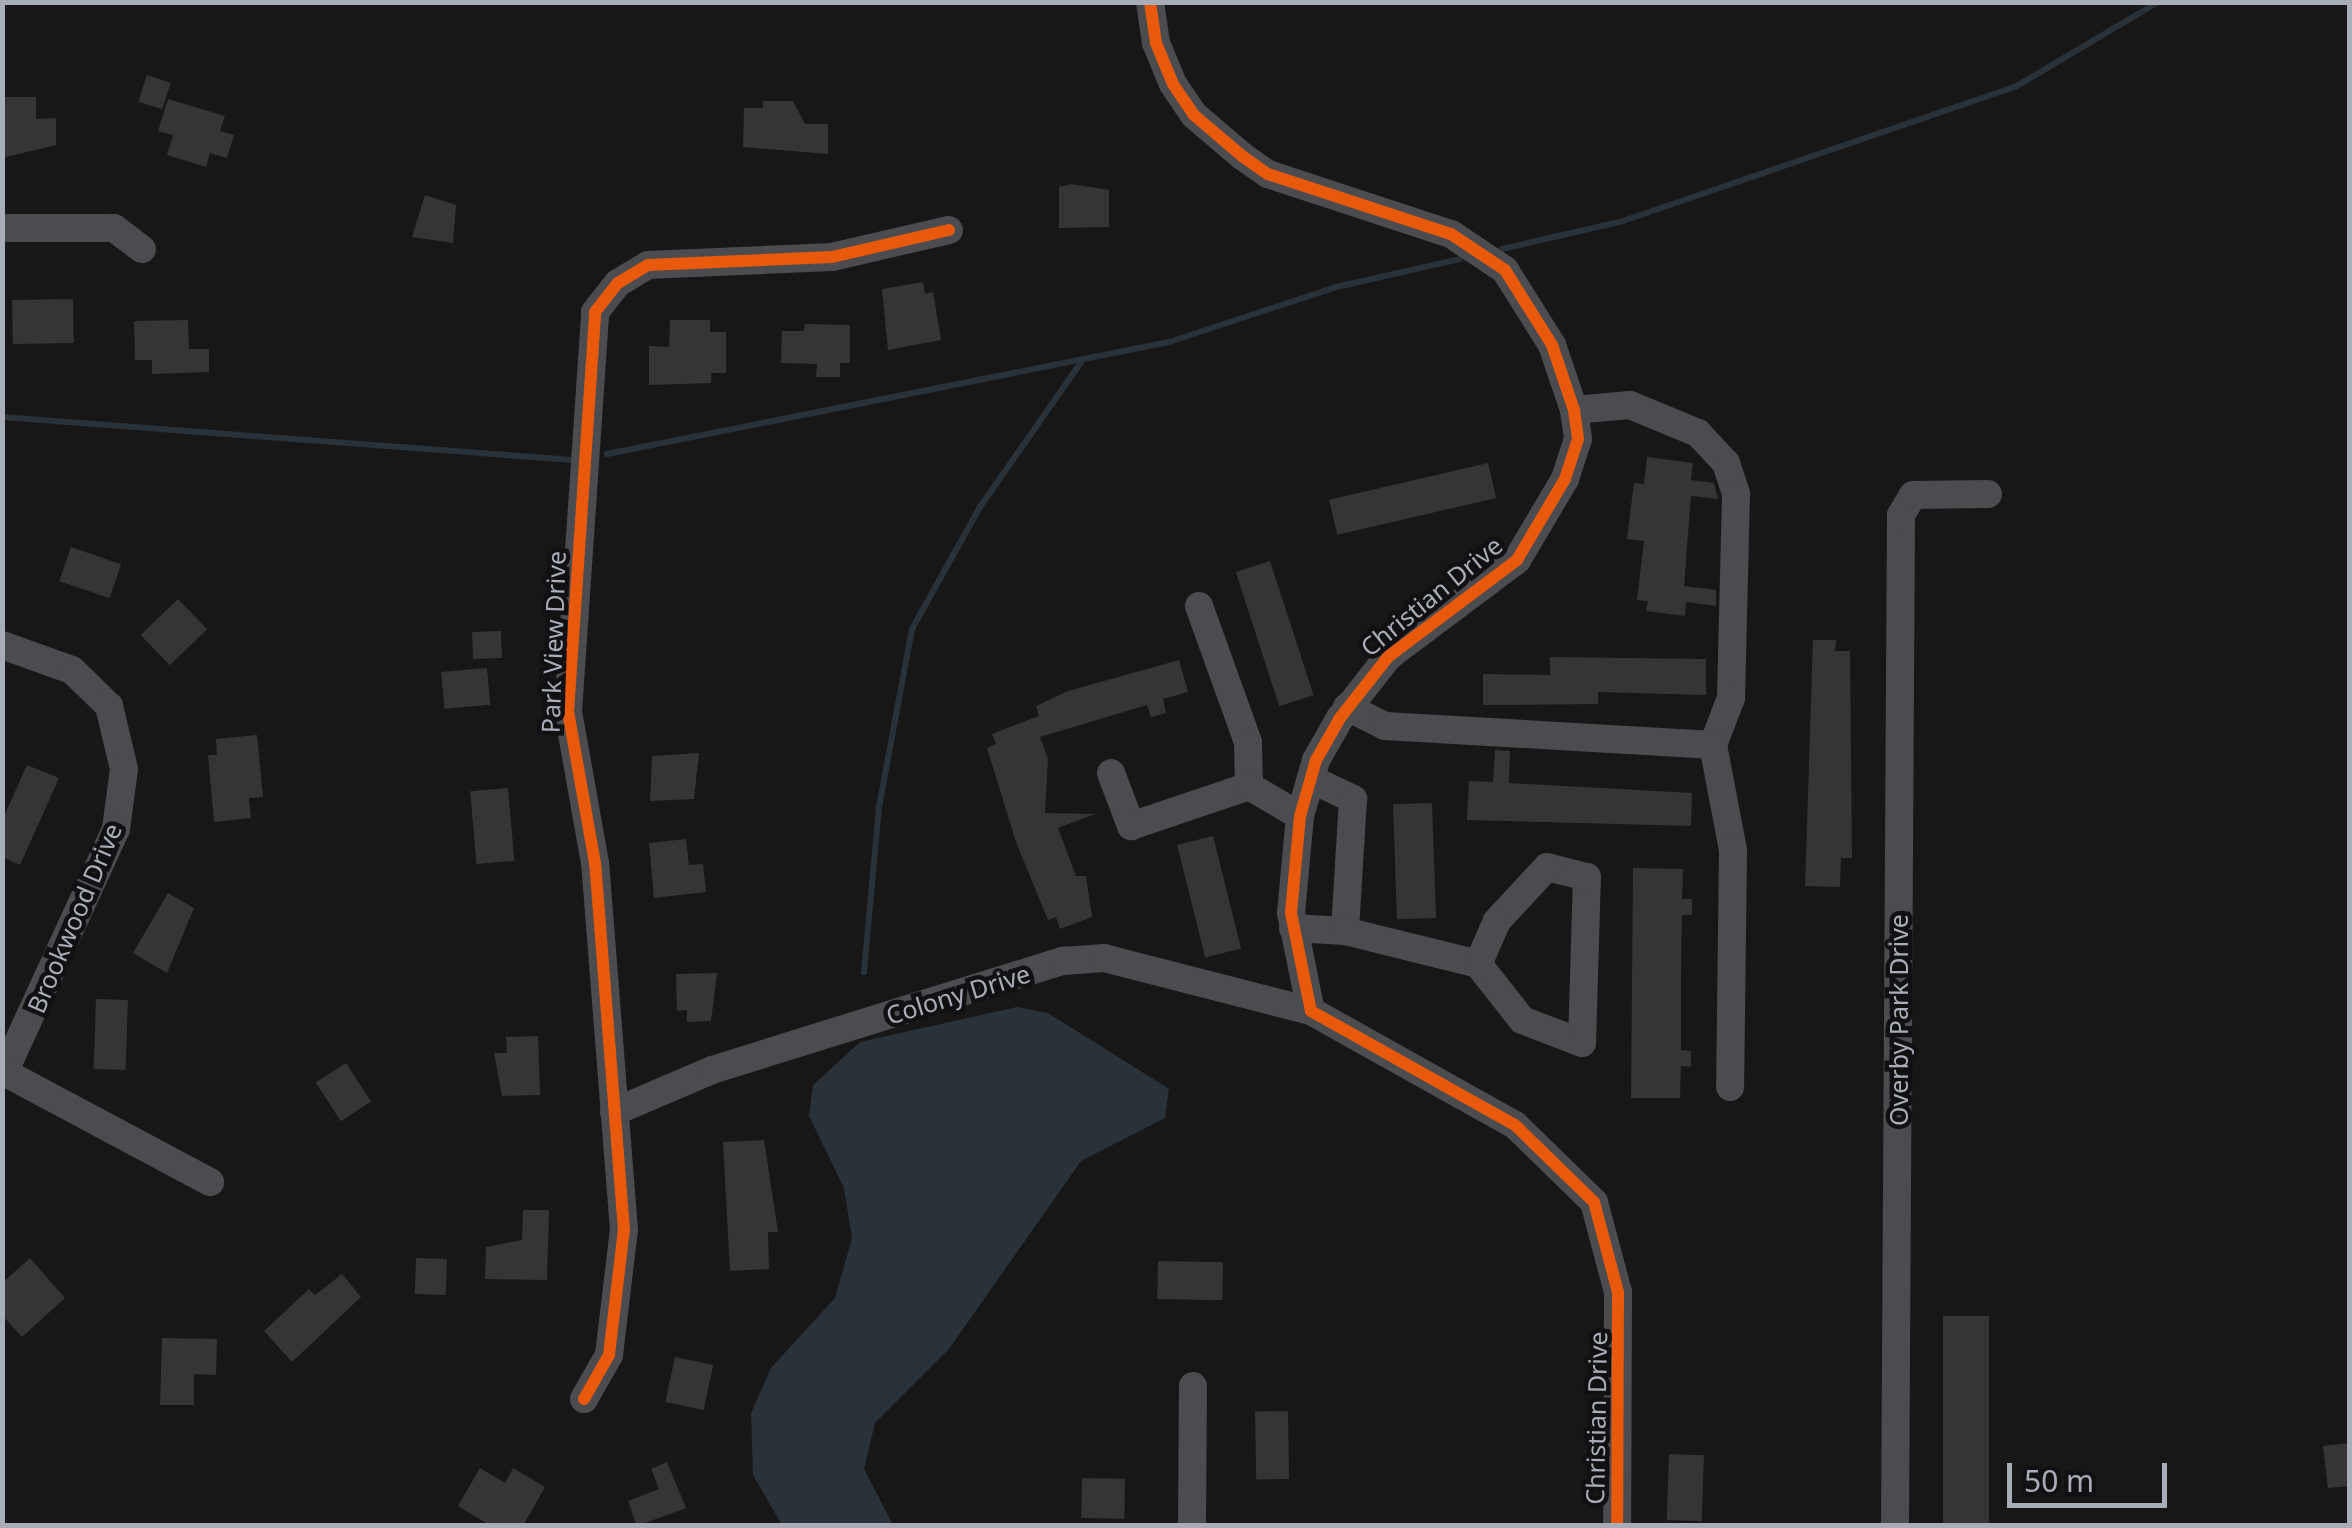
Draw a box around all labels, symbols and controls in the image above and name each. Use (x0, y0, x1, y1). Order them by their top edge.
street label: Christian Drive (1354, 530, 1508, 662)
street label: Park View Drive (535, 550, 571, 734)
street label: Brookwood Drive (20, 819, 128, 1017)
street label: Overby Park Drive (1883, 914, 1913, 1126)
street label: Colony Drive (882, 958, 1034, 1030)
street label: Christian Drive (1579, 1331, 1613, 1505)
scale bar (2012, 1443, 2172, 1505)
text: 50 m (2024, 1460, 2094, 1501)

